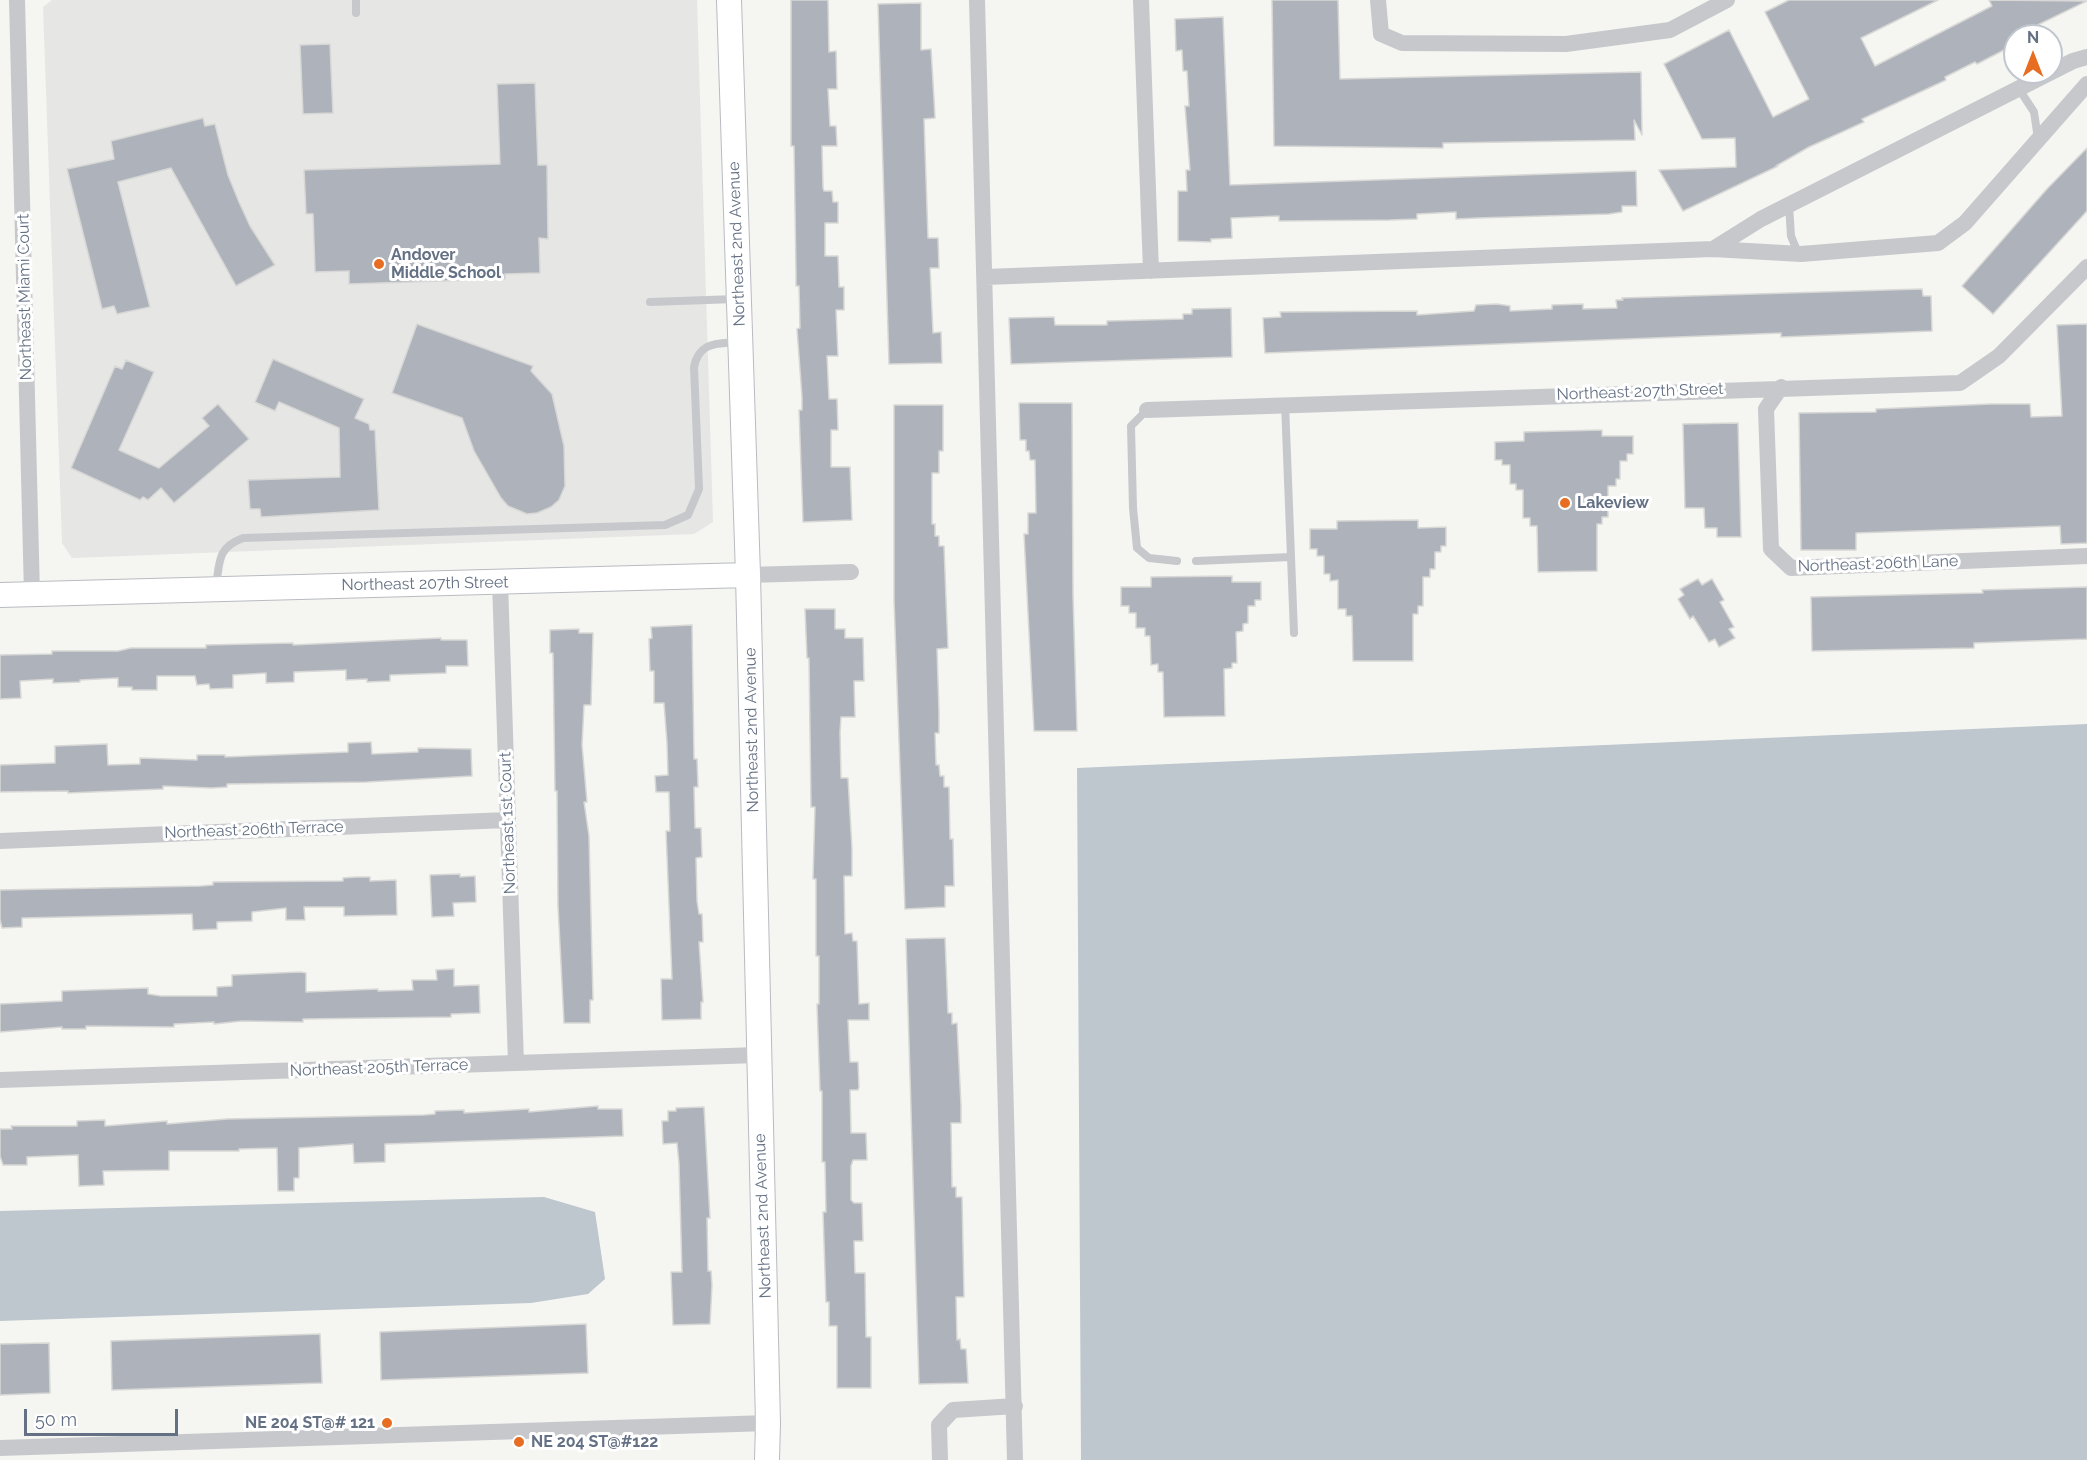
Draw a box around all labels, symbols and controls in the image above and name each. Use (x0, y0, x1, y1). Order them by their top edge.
north arrow (2003, 24, 2063, 84)
text: N (2027, 28, 2039, 47)
street label: Northeast 2nd Avenue (725, 161, 749, 327)
street label: Northeast Miami Court (14, 213, 36, 381)
place label: Andover Middle School (391, 245, 501, 283)
marker: Andover Middle School (372, 257, 386, 271)
street label: Northeast 207th Street (1556, 379, 1724, 405)
place label: Lakeview (1577, 493, 1649, 513)
marker: Lakeview (1558, 496, 1572, 510)
street label: Northeast 206th Lane (1797, 552, 1959, 576)
street label: Northeast 207th Street (341, 573, 509, 595)
street label: Northeast 2nd Avenue (741, 647, 763, 813)
street label: Northeast 1st Court (496, 752, 520, 894)
street label: Northeast 206th Terrace (164, 817, 344, 843)
street label: Northeast 205th Terrace (290, 1055, 468, 1081)
street label: Northeast 2nd Avenue (751, 1133, 775, 1299)
scale bar (27, 1397, 182, 1435)
text: 50 m (35, 1409, 77, 1430)
place label: NE 204 ST@# 121 (245, 1413, 375, 1433)
marker: NE 204 ST@# 121 (380, 1416, 394, 1430)
place label: NE 204 ST@#122 (531, 1432, 658, 1452)
marker: NE 204 ST@#122 (512, 1435, 526, 1449)

